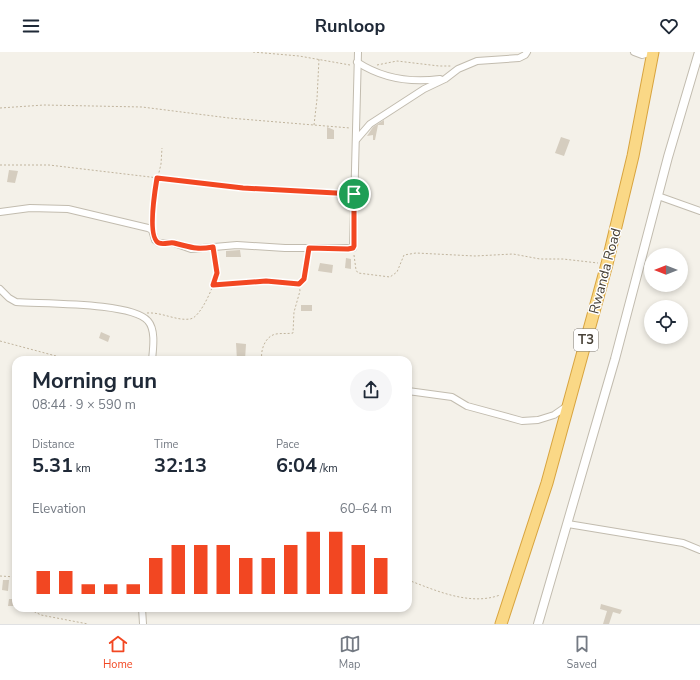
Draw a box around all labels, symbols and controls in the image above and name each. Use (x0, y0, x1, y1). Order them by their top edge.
text: Runloop (315, 14, 385, 38)
icon: menu (20, 15, 42, 37)
icon: heart (658, 15, 680, 37)
pin (337, 177, 371, 211)
icon: arrive (343, 183, 365, 205)
street label: Rwanda Road (584, 226, 626, 316)
north arrow (644, 248, 688, 292)
map controls (644, 248, 688, 344)
button: locate (644, 300, 688, 344)
road number: T3 (574, 329, 598, 351)
text: Morning run (32, 366, 157, 396)
button: share (350, 369, 392, 411)
text: 08:44 · 9 × 590 m (32, 396, 136, 414)
text: Distance (32, 437, 75, 452)
text: Time (154, 437, 178, 452)
text: Pace (276, 437, 299, 452)
text: 5.31 (32, 452, 73, 479)
text: 32:13 (154, 452, 207, 479)
text: 6:04 (276, 452, 317, 479)
text: km (73, 461, 91, 476)
text: /km (317, 461, 338, 476)
text: Elevation (32, 500, 86, 518)
text: 60–64 m (340, 500, 392, 518)
tab: Home (103, 633, 133, 672)
tab: Map (339, 633, 361, 672)
tab: Saved (567, 633, 597, 672)

